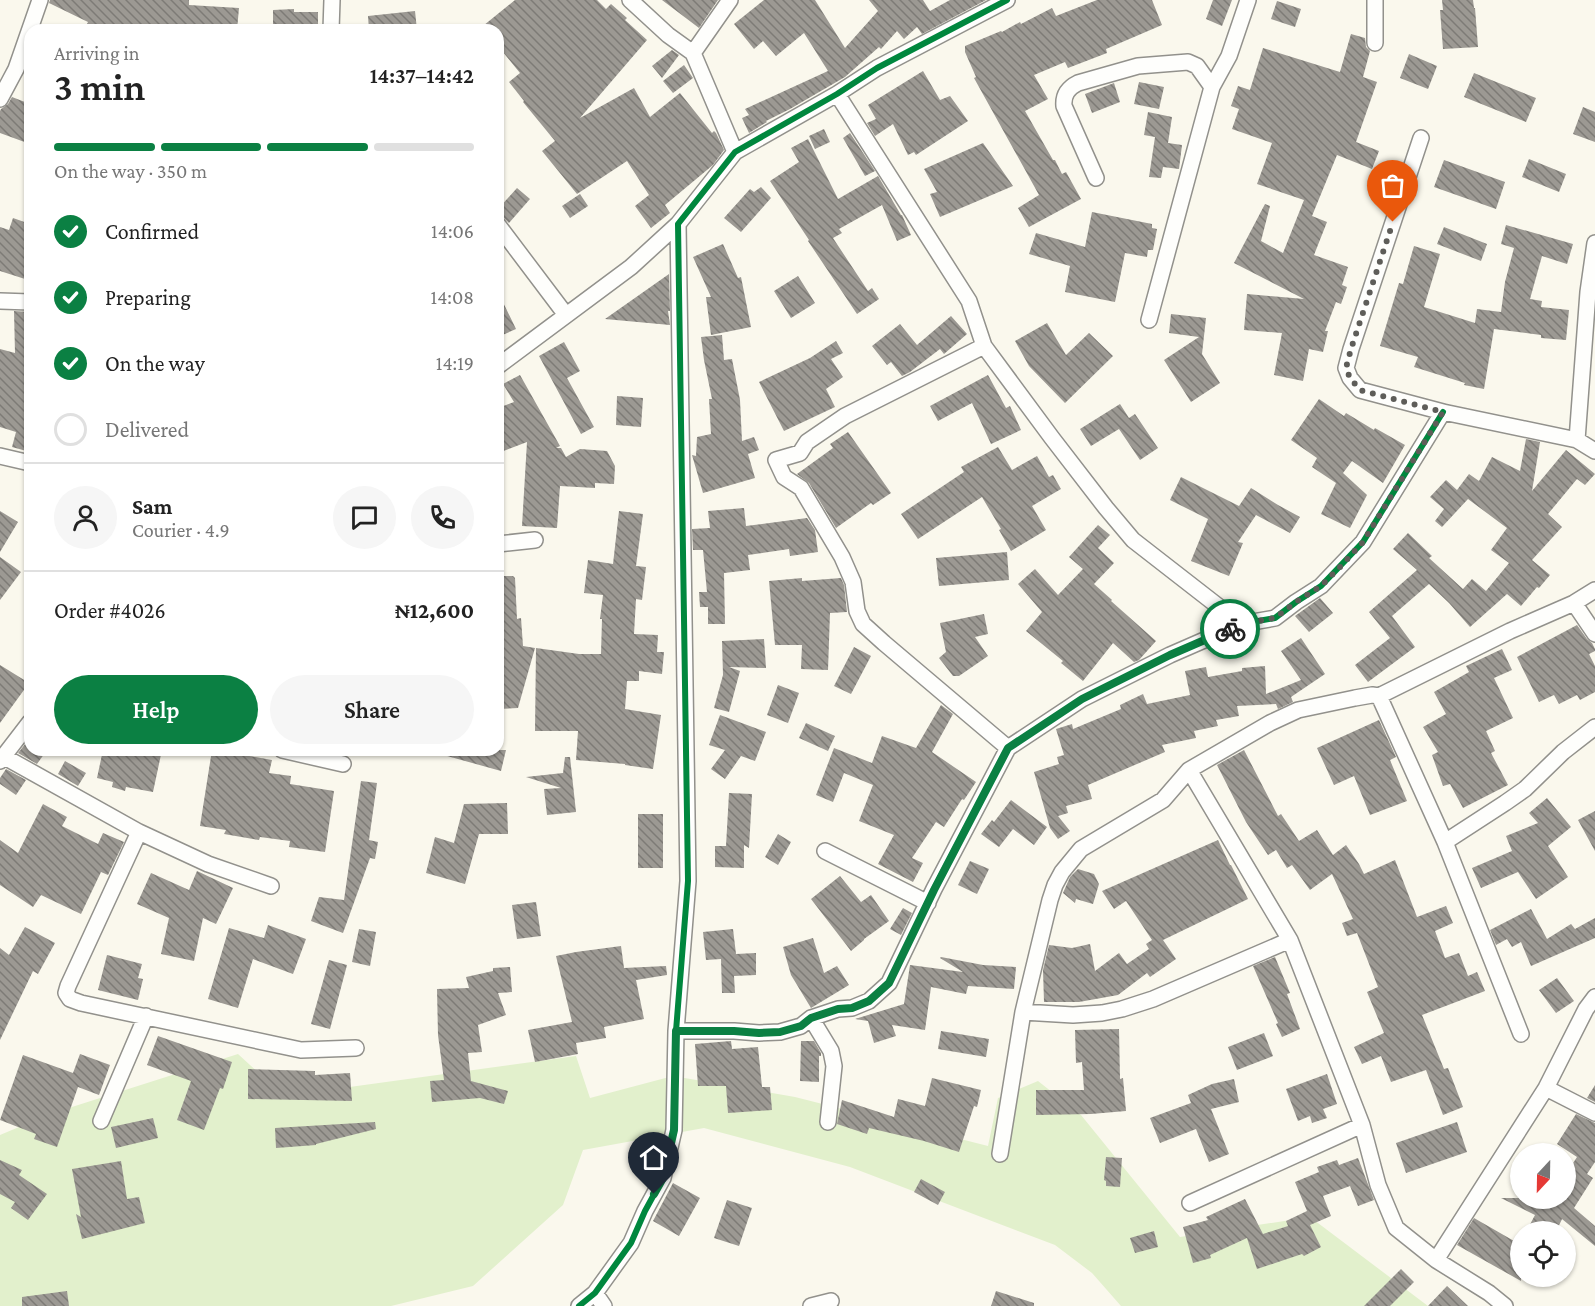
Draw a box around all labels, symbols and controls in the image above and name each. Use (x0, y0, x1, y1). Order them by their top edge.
text: Arriving in (54, 42, 139, 64)
text: 14:37–14:42 (370, 63, 474, 88)
text: 3 min (54, 65, 145, 108)
text: On the way · 350 m (54, 160, 207, 182)
pin (1367, 160, 1418, 222)
icon: bag (1376, 169, 1409, 202)
icon: check (54, 215, 87, 248)
text: Confirmed (105, 219, 199, 244)
text: 14:06 (431, 220, 474, 242)
icon: check (54, 281, 87, 314)
text: Preparing (105, 285, 191, 310)
text: 14:08 (431, 286, 474, 308)
icon: check (54, 347, 87, 380)
text: On the way (105, 351, 205, 376)
text: 14:19 (436, 352, 474, 374)
text: Delivered (105, 417, 189, 442)
button: person (54, 486, 117, 549)
button: chat (333, 486, 396, 549)
button: phone (411, 486, 474, 549)
text: Sam (132, 494, 172, 519)
text: Courier · 4.9 (132, 519, 230, 541)
text: Order #4026 (54, 598, 166, 623)
text: ₦12,600 (395, 598, 474, 623)
courier (1200, 599, 1260, 659)
icon: bike (1214, 613, 1247, 646)
button: Help (54, 675, 258, 744)
button: Share (270, 675, 474, 744)
pin (628, 1132, 679, 1194)
icon: home (637, 1141, 670, 1174)
north arrow (1510, 1143, 1576, 1209)
map controls (1510, 1143, 1576, 1287)
button: locate (1510, 1221, 1576, 1287)

